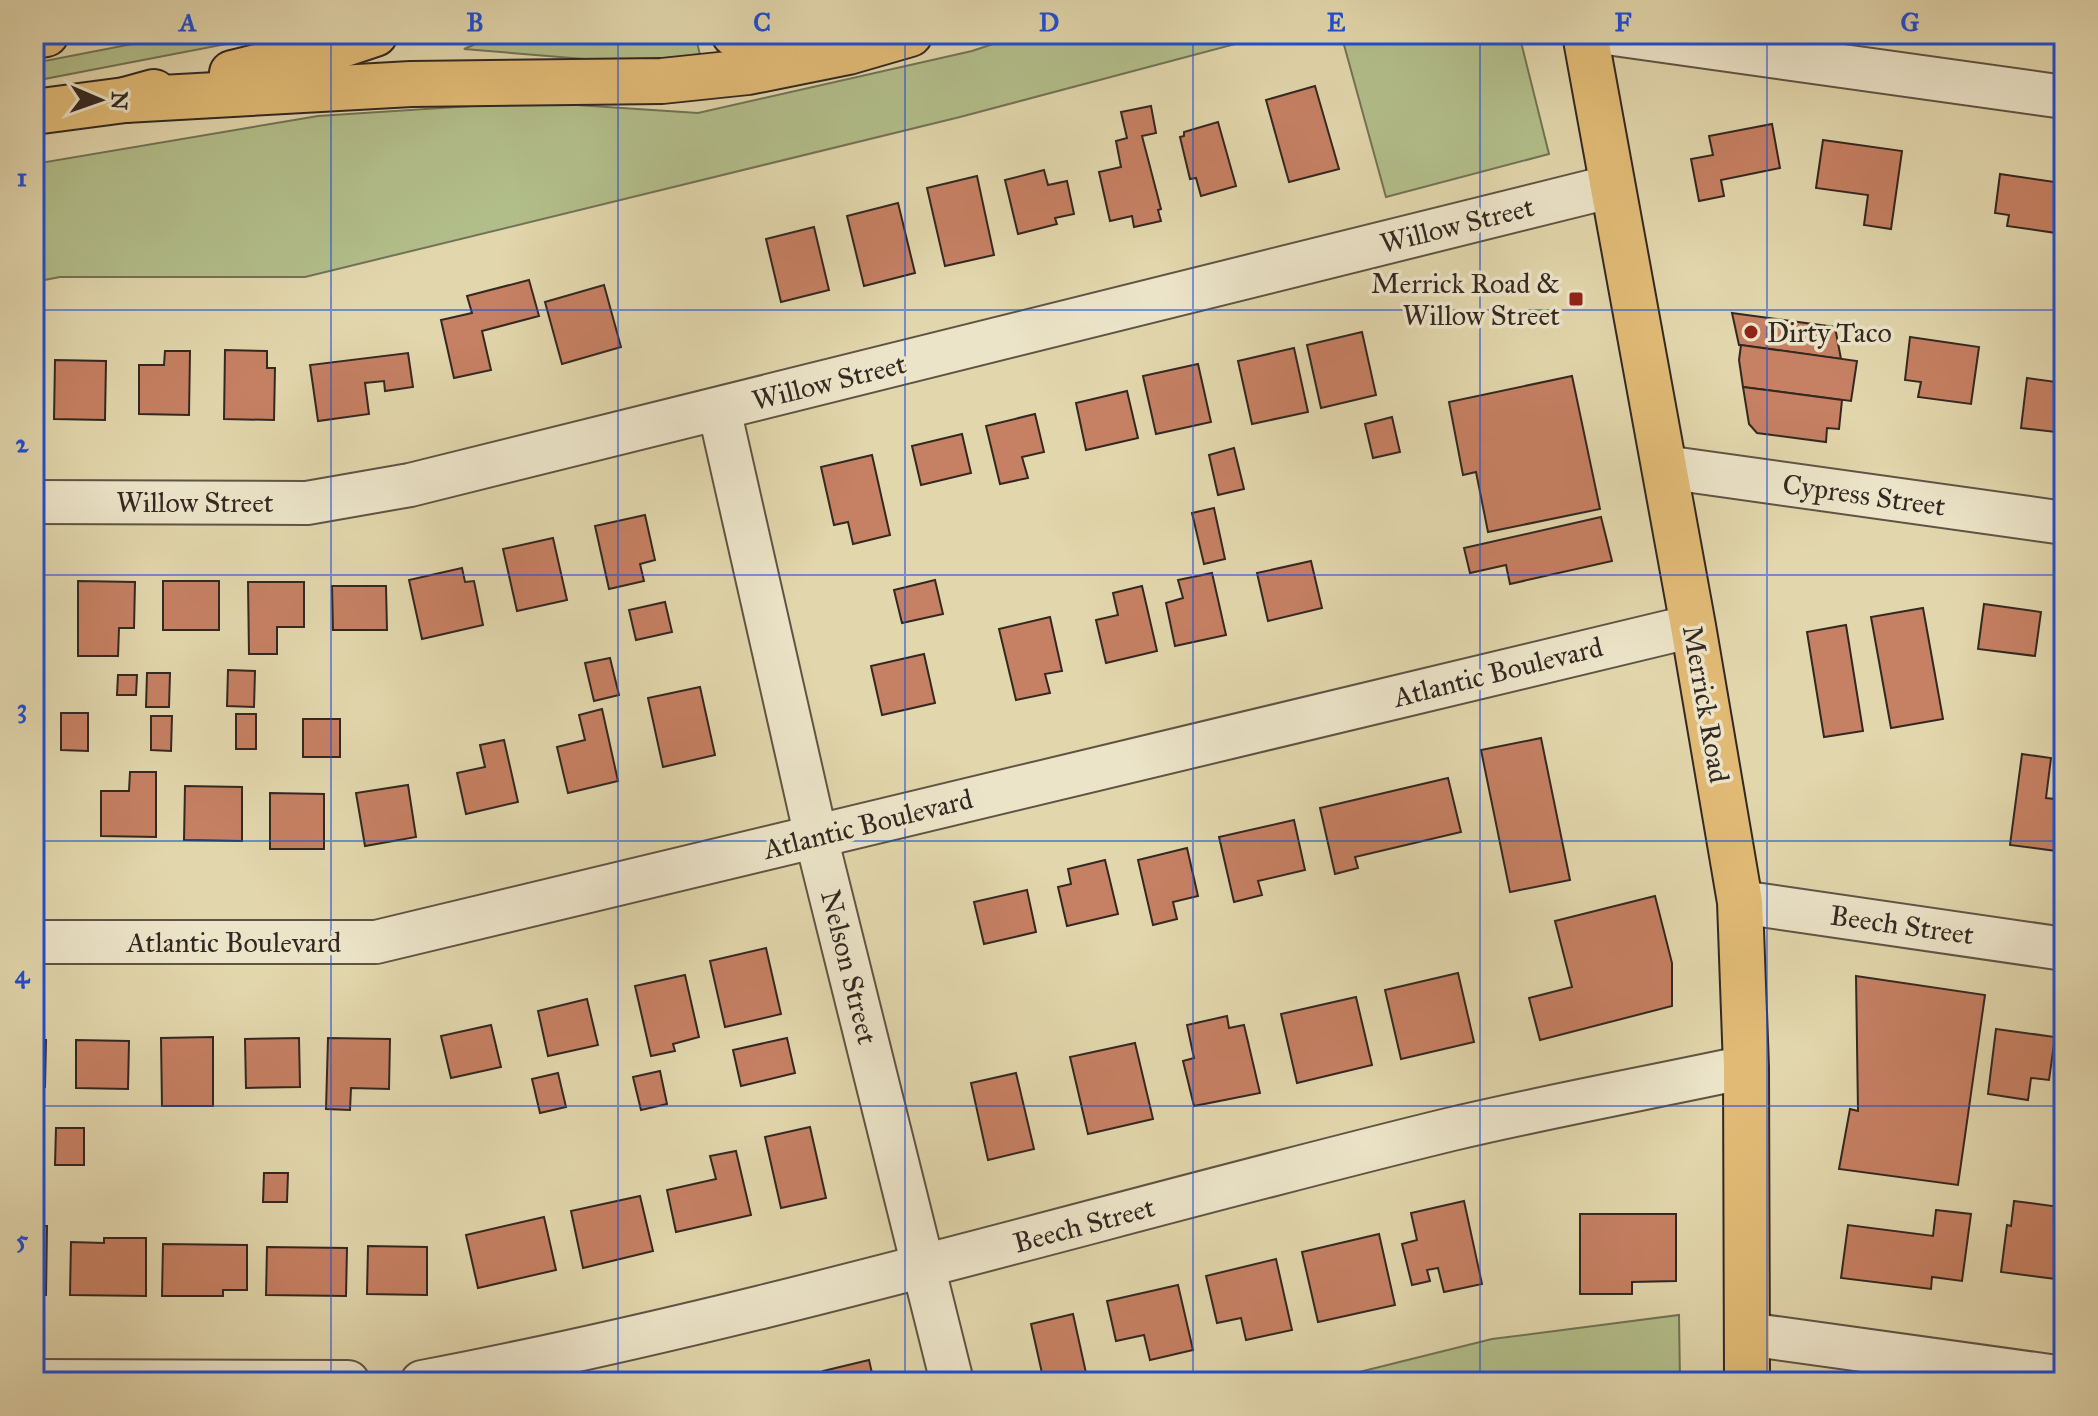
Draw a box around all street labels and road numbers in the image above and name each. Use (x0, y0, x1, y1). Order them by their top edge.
street label: Willow Street (1376, 189, 1538, 261)
street label: Willow Street (748, 346, 910, 418)
street label: Cypress Street (1780, 466, 1948, 524)
street label: Willow Street (116, 485, 274, 520)
street label: Merrick Road (1675, 622, 1737, 786)
street label: Atlantic Boulevard (1389, 629, 1606, 715)
street label: Atlantic Boulevard (759, 781, 976, 867)
street label: Nelson Street (813, 886, 885, 1048)
street label: Beech Street (1828, 898, 1976, 952)
street label: Atlantic Boulevard (126, 925, 341, 960)
street label: Beech Street (1010, 1189, 1159, 1261)

